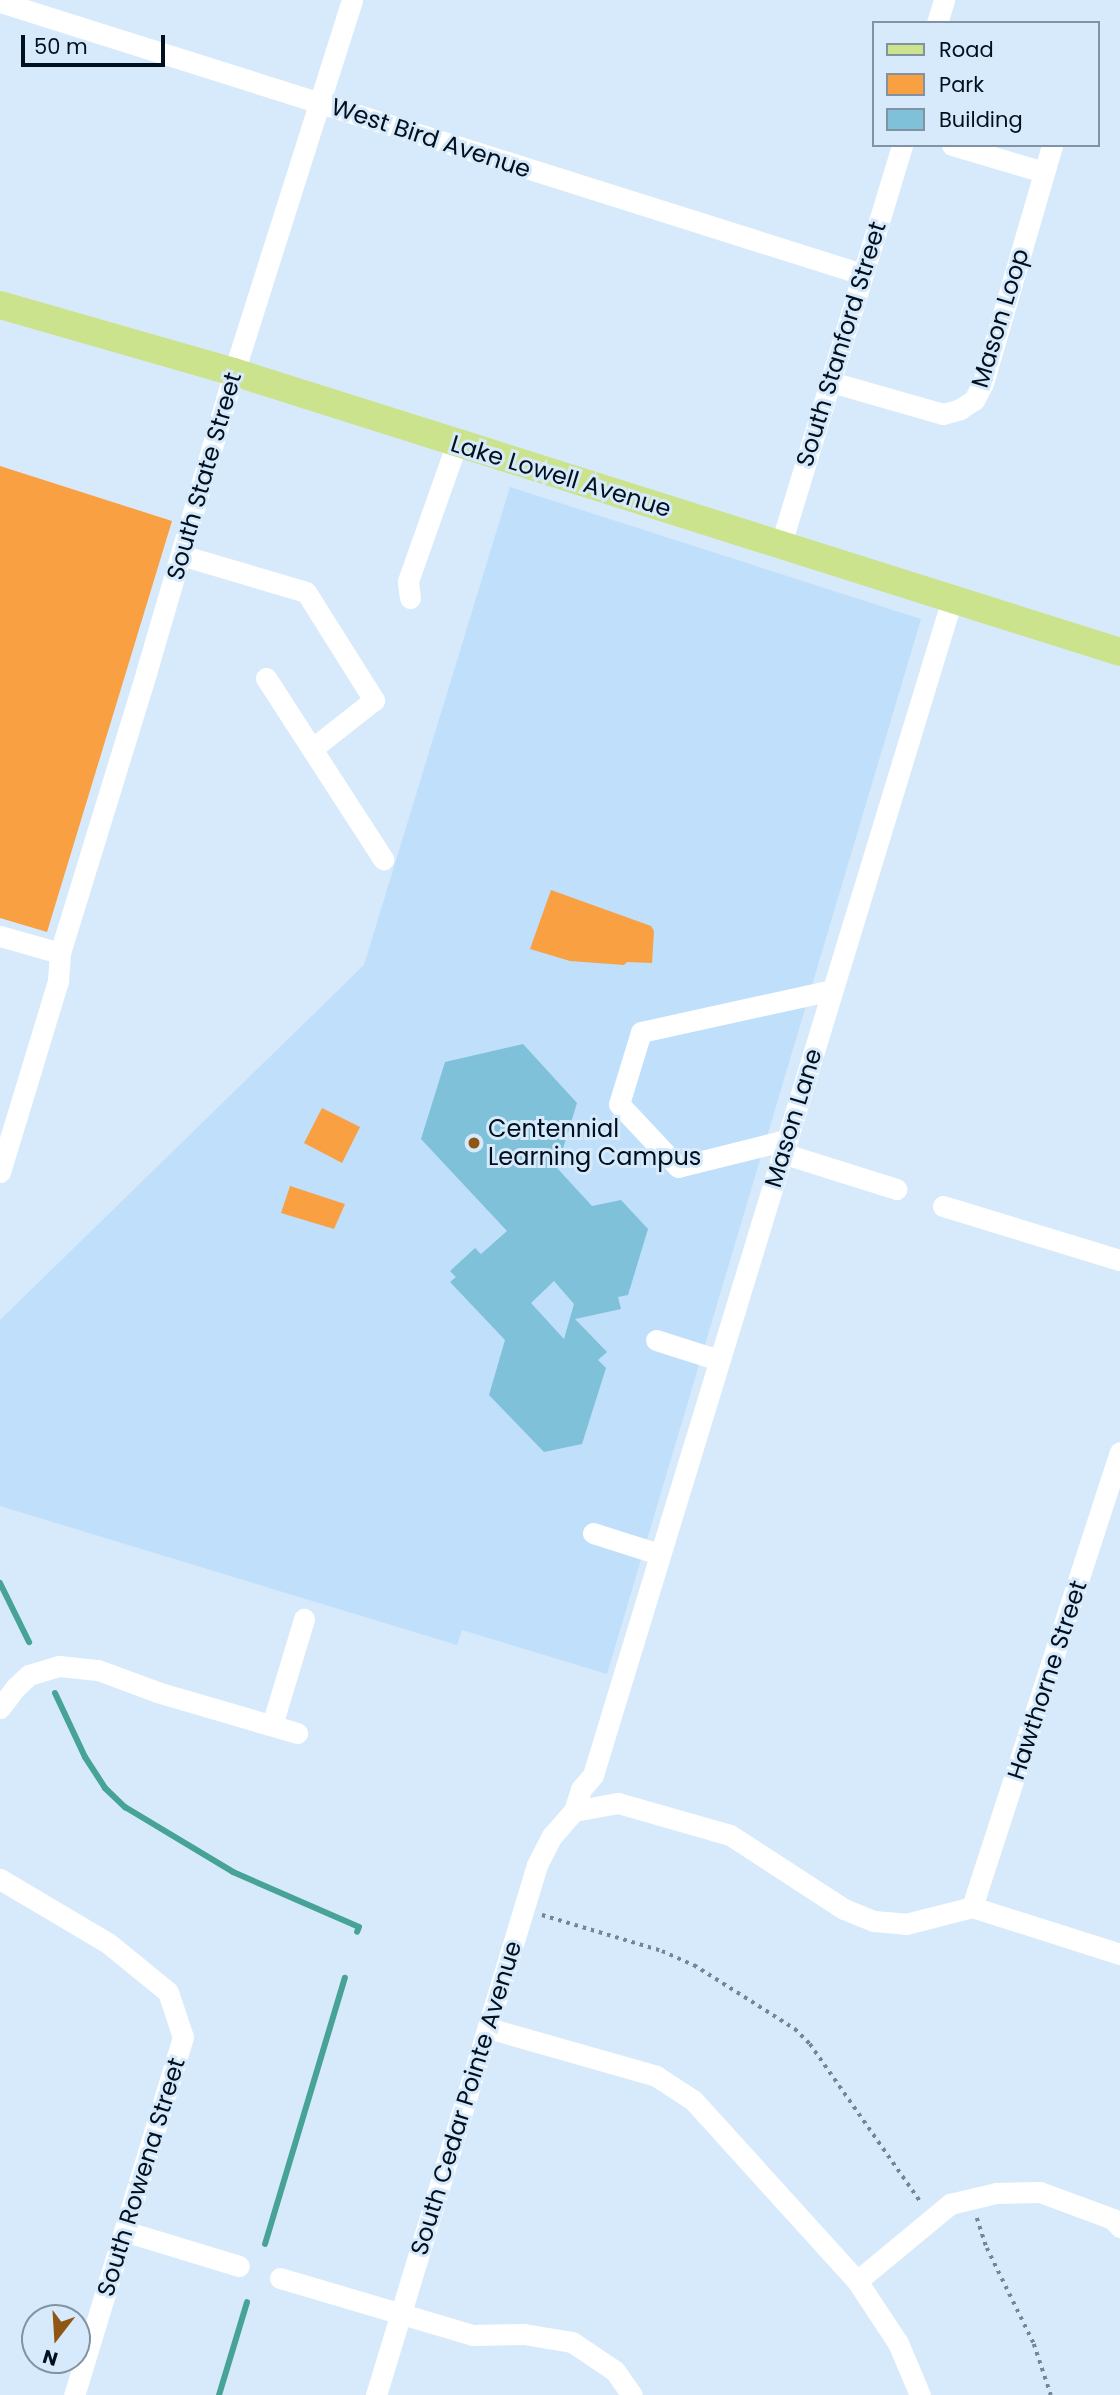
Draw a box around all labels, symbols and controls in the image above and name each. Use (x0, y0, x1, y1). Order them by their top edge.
scale bar (24, 21, 168, 65)
legend (872, 21, 1099, 147)
text: 50 m (34, 32, 88, 61)
text: Road (939, 35, 994, 64)
text: Park (939, 70, 984, 99)
street label: West Bird Avenue (327, 92, 535, 184)
text: Building (939, 105, 1023, 134)
street label: South Stanford Street (790, 218, 892, 470)
street label: Mason Loop (965, 245, 1035, 391)
street label: South State Street (161, 369, 247, 583)
street label: Lake Lowell Avenue (447, 429, 675, 523)
street label: Mason Lane (758, 1045, 828, 1191)
place label: Centennial Learning Campus (488, 1115, 701, 1171)
marker: Centennial Learning Campus (466, 1135, 482, 1151)
street label: Hawthorne Street (1001, 1577, 1093, 1783)
street label: South Cedar Pointe Avenue (404, 1937, 528, 2259)
street label: South Rowena Street (91, 2054, 191, 2300)
north arrow (21, 2304, 91, 2374)
text: N (40, 2343, 61, 2373)

